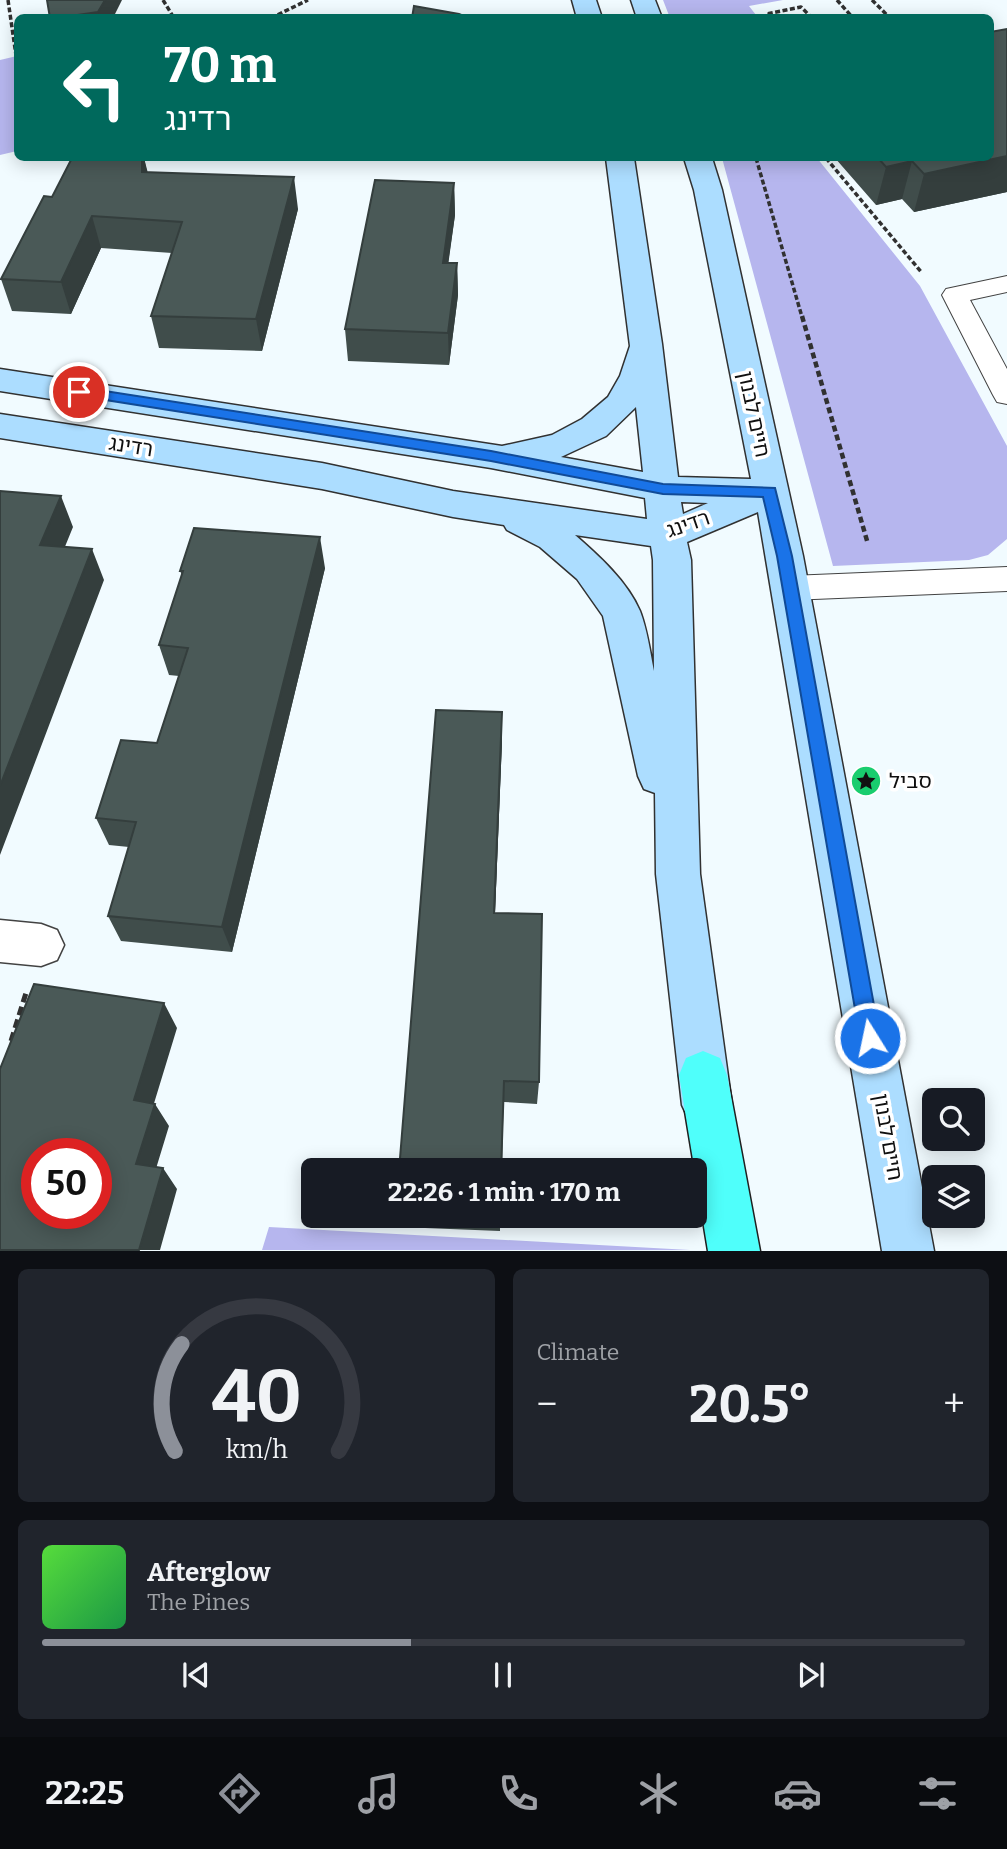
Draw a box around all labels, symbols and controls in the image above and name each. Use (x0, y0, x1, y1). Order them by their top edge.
text: 70 m (164, 36, 276, 95)
icon: left (49, 42, 140, 133)
text: רדינג (164, 100, 232, 138)
pin (49, 362, 109, 422)
street label: חיים לבנון (732, 368, 776, 460)
icon: arrive (60, 373, 98, 411)
street label: רדינג (107, 430, 155, 462)
street label: רדינג (663, 504, 713, 544)
place icon: סביל (849, 764, 883, 798)
place label: סביל (889, 768, 932, 794)
position arrow (833, 1001, 907, 1075)
map controls (922, 1088, 985, 1228)
button: search (922, 1088, 985, 1151)
street label: חיים לבנון (868, 1092, 908, 1182)
speed limit sign: 50 (21, 1138, 112, 1229)
button: layers (922, 1165, 985, 1228)
text: 22:26 · 1 min · 170 m (388, 1177, 620, 1208)
text: Climate (537, 1338, 619, 1366)
text: 40 (211, 1354, 302, 1441)
text: 20.5° (689, 1373, 812, 1436)
text: − (537, 1381, 557, 1427)
text: + (943, 1381, 965, 1427)
text: km/h (225, 1435, 288, 1465)
text: Afterglow (147, 1557, 270, 1588)
text: The Pines (147, 1588, 250, 1616)
icon: previous (177, 1656, 215, 1694)
icon: pause (484, 1656, 522, 1694)
icon: next (792, 1656, 830, 1694)
icon: directions (215, 1769, 264, 1818)
icon: music (354, 1769, 403, 1818)
icon: phone (494, 1769, 543, 1818)
icon: climate (634, 1769, 683, 1818)
icon: car (773, 1769, 822, 1818)
icon: filters (913, 1769, 962, 1818)
text: 22:25 (45, 1774, 124, 1812)

